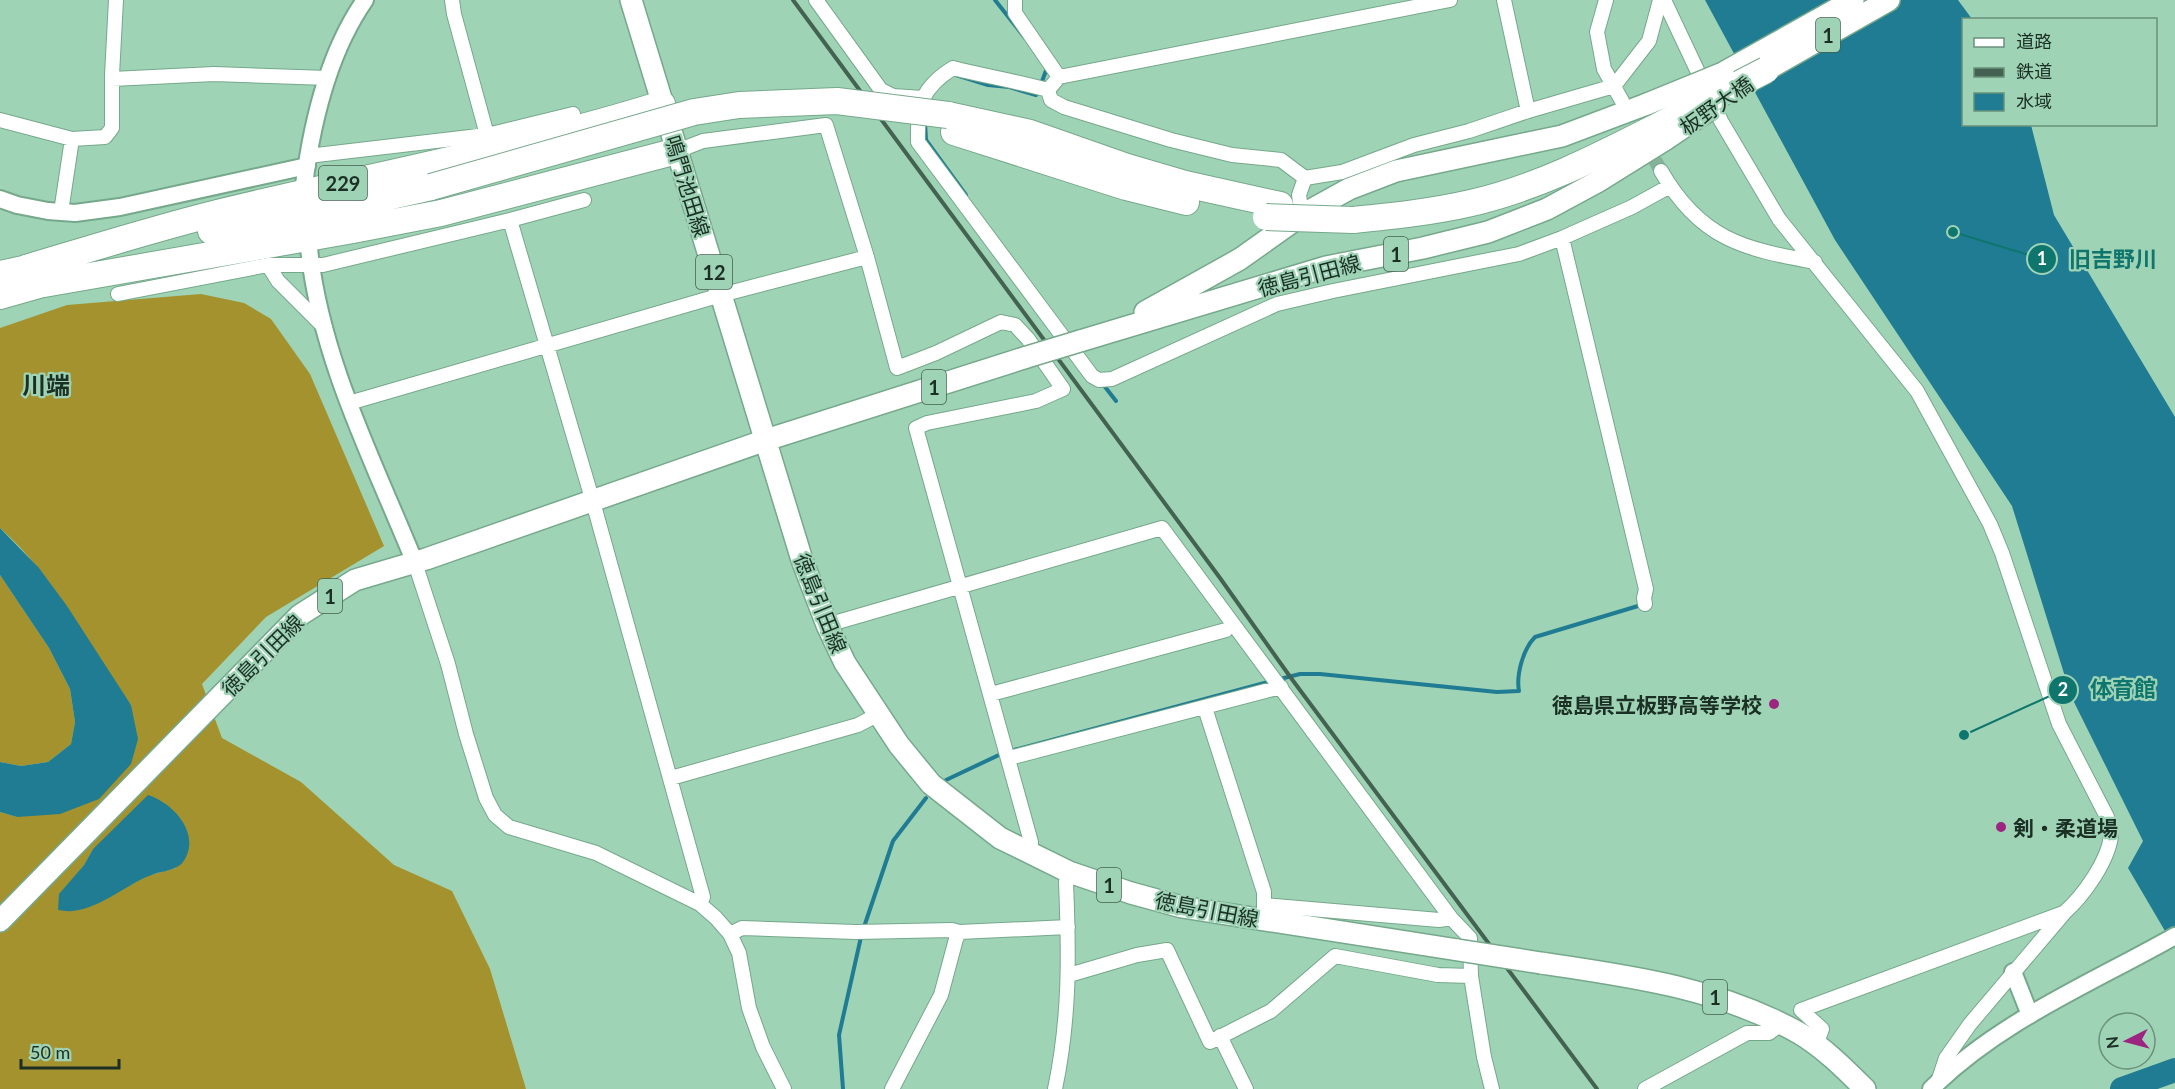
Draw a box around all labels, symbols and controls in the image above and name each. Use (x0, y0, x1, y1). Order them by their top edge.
road number: 1 (1816, 18, 1840, 52)
legend (1962, 18, 2157, 126)
text: 道路 (2016, 30, 2052, 52)
text: 鉄道 (2016, 60, 2052, 82)
street label: 板野大橋 (1674, 71, 1758, 139)
text: 水域 (2016, 90, 2052, 112)
street label: 鳴門池田線 (661, 132, 715, 240)
road number: 229 (319, 166, 367, 200)
road number: 1 (1384, 237, 1408, 271)
callout: 旧吉野川 (2027, 239, 2169, 279)
text: 旧吉野川 (2069, 245, 2157, 272)
text: 1 (2037, 247, 2047, 269)
street label: 徳島引田線 (1255, 249, 1363, 301)
road number: 12 (696, 255, 732, 289)
district label: 川端 (22, 370, 70, 399)
road number: 1 (922, 370, 946, 404)
street label: 徳島引田線 (790, 550, 852, 656)
road number: 1 (318, 579, 342, 613)
street label: 徳島引田線 (216, 609, 308, 701)
callout: 体育館 (2048, 670, 2168, 710)
text: 体育館 (2090, 675, 2156, 702)
text: 2 (2058, 678, 2068, 700)
place label: 徳島県立板野高等学校 (1552, 692, 1762, 717)
marker: 徳島県立板野高等学校 (1767, 697, 1781, 711)
place label: 剣・柔道場 (2013, 815, 2118, 840)
marker: 剣・柔道場 (1994, 820, 2008, 834)
road number: 1 (1097, 868, 1121, 902)
street label: 徳島引田線 (1153, 887, 1261, 931)
road number: 1 (1703, 980, 1727, 1014)
north arrow (2097, 1011, 2157, 1071)
scale bar (21, 1032, 118, 1070)
text: N (2101, 1035, 2122, 1050)
text: 50 m (30, 1041, 70, 1063)

